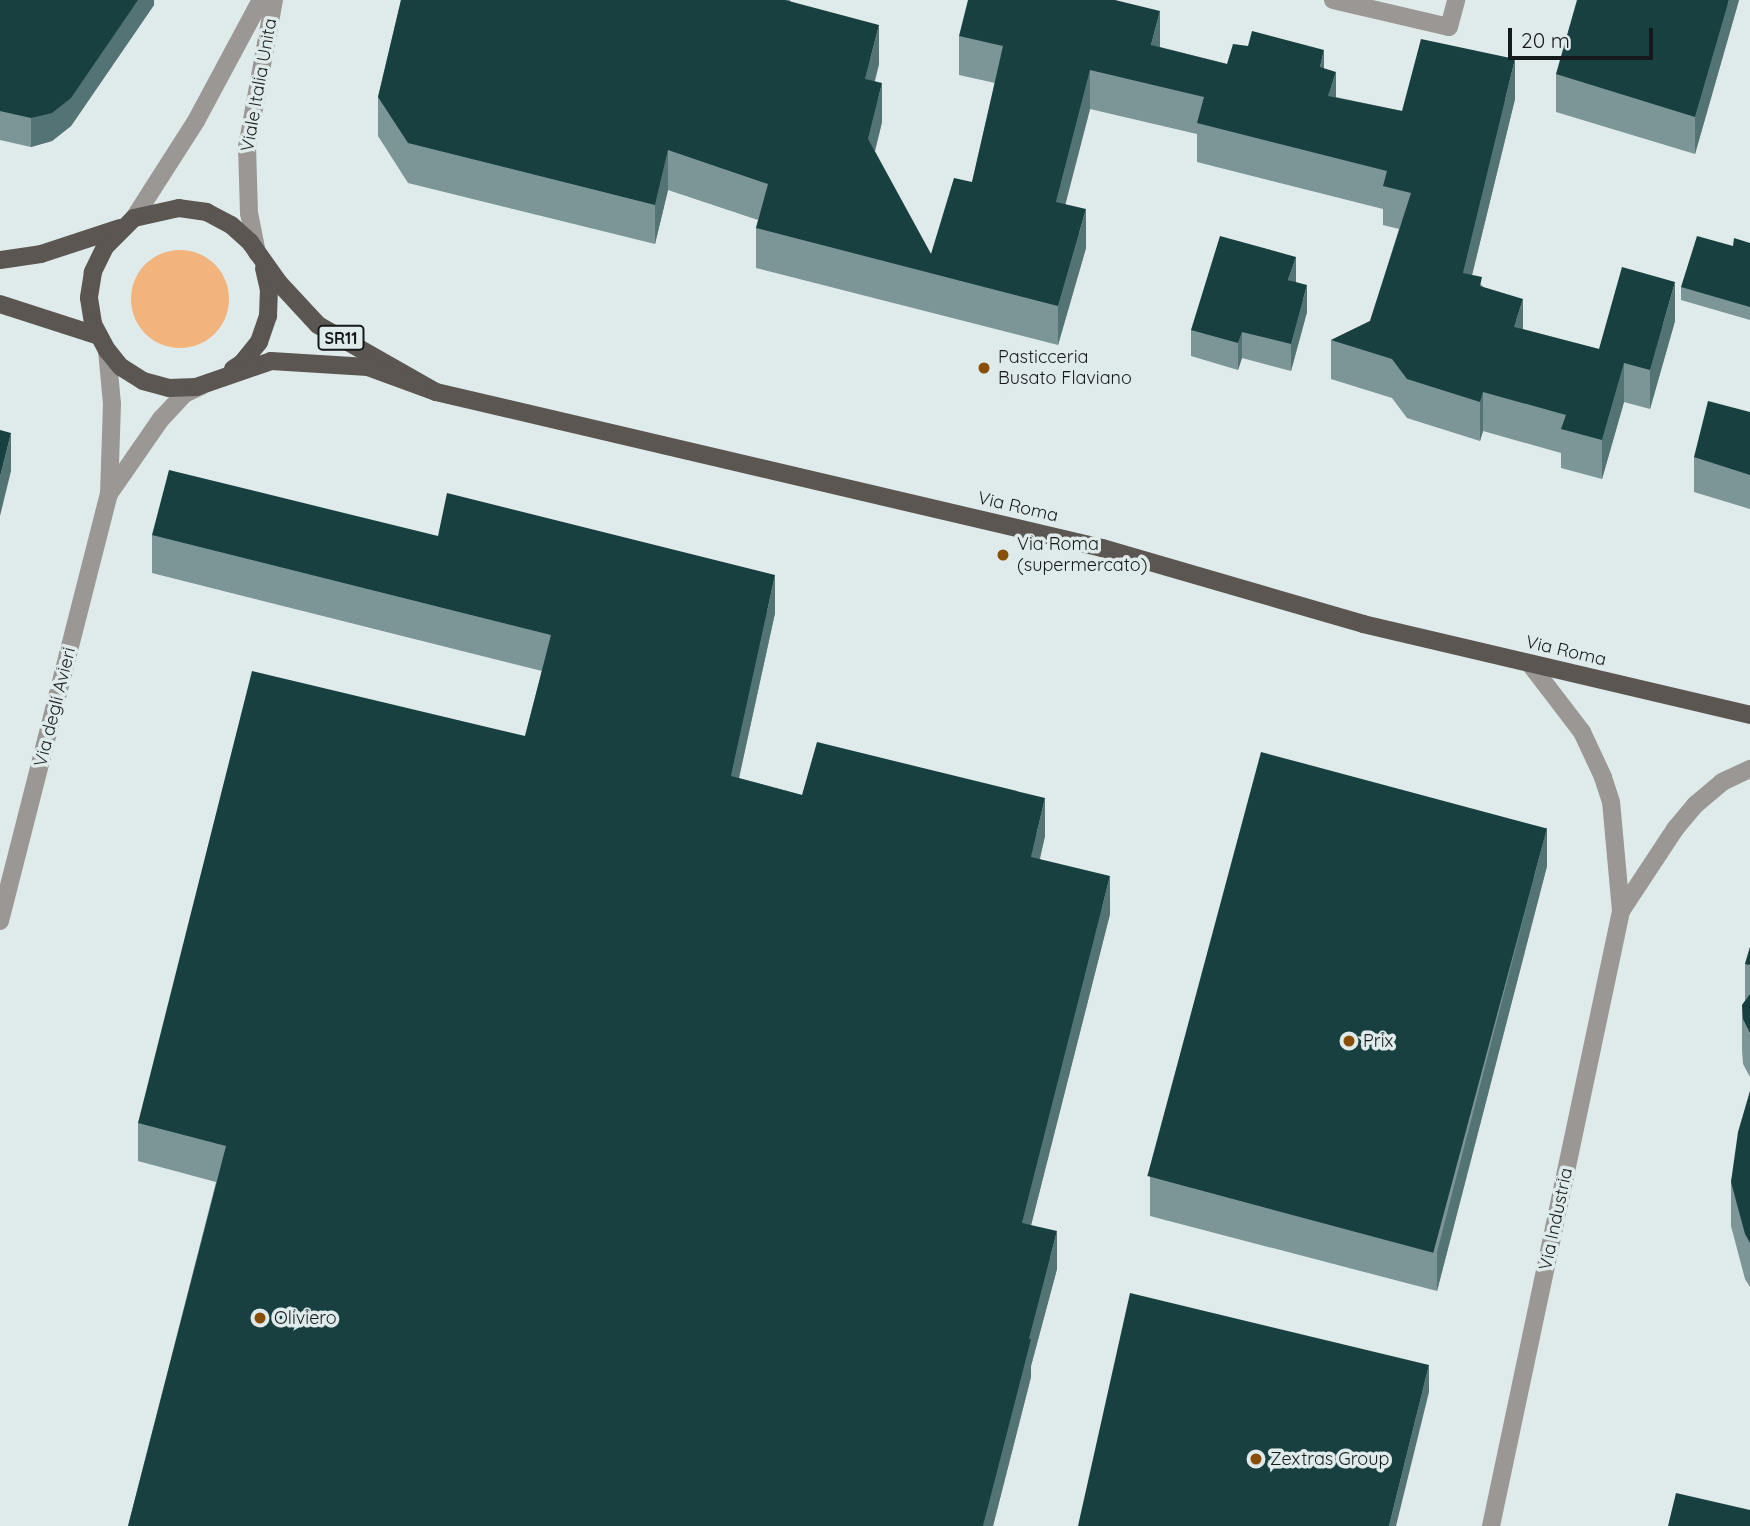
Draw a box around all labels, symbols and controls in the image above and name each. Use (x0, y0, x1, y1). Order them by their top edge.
scale bar (1512, 14, 1657, 58)
street label: Viale Italia Unita (237, 17, 281, 153)
text: 20 m (1521, 27, 1570, 53)
road number: SR11 (316, 326, 366, 350)
place label: Pasticceria Busato Flaviano (998, 347, 1132, 390)
marker: Pasticceria Busato Flaviano (976, 360, 992, 376)
street label: Via Roma (976, 487, 1060, 527)
place label: Via Roma (supermercato) (1017, 534, 1147, 576)
marker: Via Roma (supermercato) (995, 547, 1011, 563)
street label: Via Roma (1524, 631, 1608, 671)
street label: Via degli Avieri (30, 645, 80, 769)
place label: Prix (1363, 1030, 1393, 1052)
marker: Prix (1341, 1033, 1357, 1049)
street label: Via Industria (1535, 1166, 1577, 1272)
place label: Oliviero (274, 1307, 337, 1329)
marker: Oliviero (252, 1310, 268, 1326)
place label: Zextras Group (1270, 1448, 1389, 1470)
marker: Zextras Group (1248, 1451, 1264, 1467)

